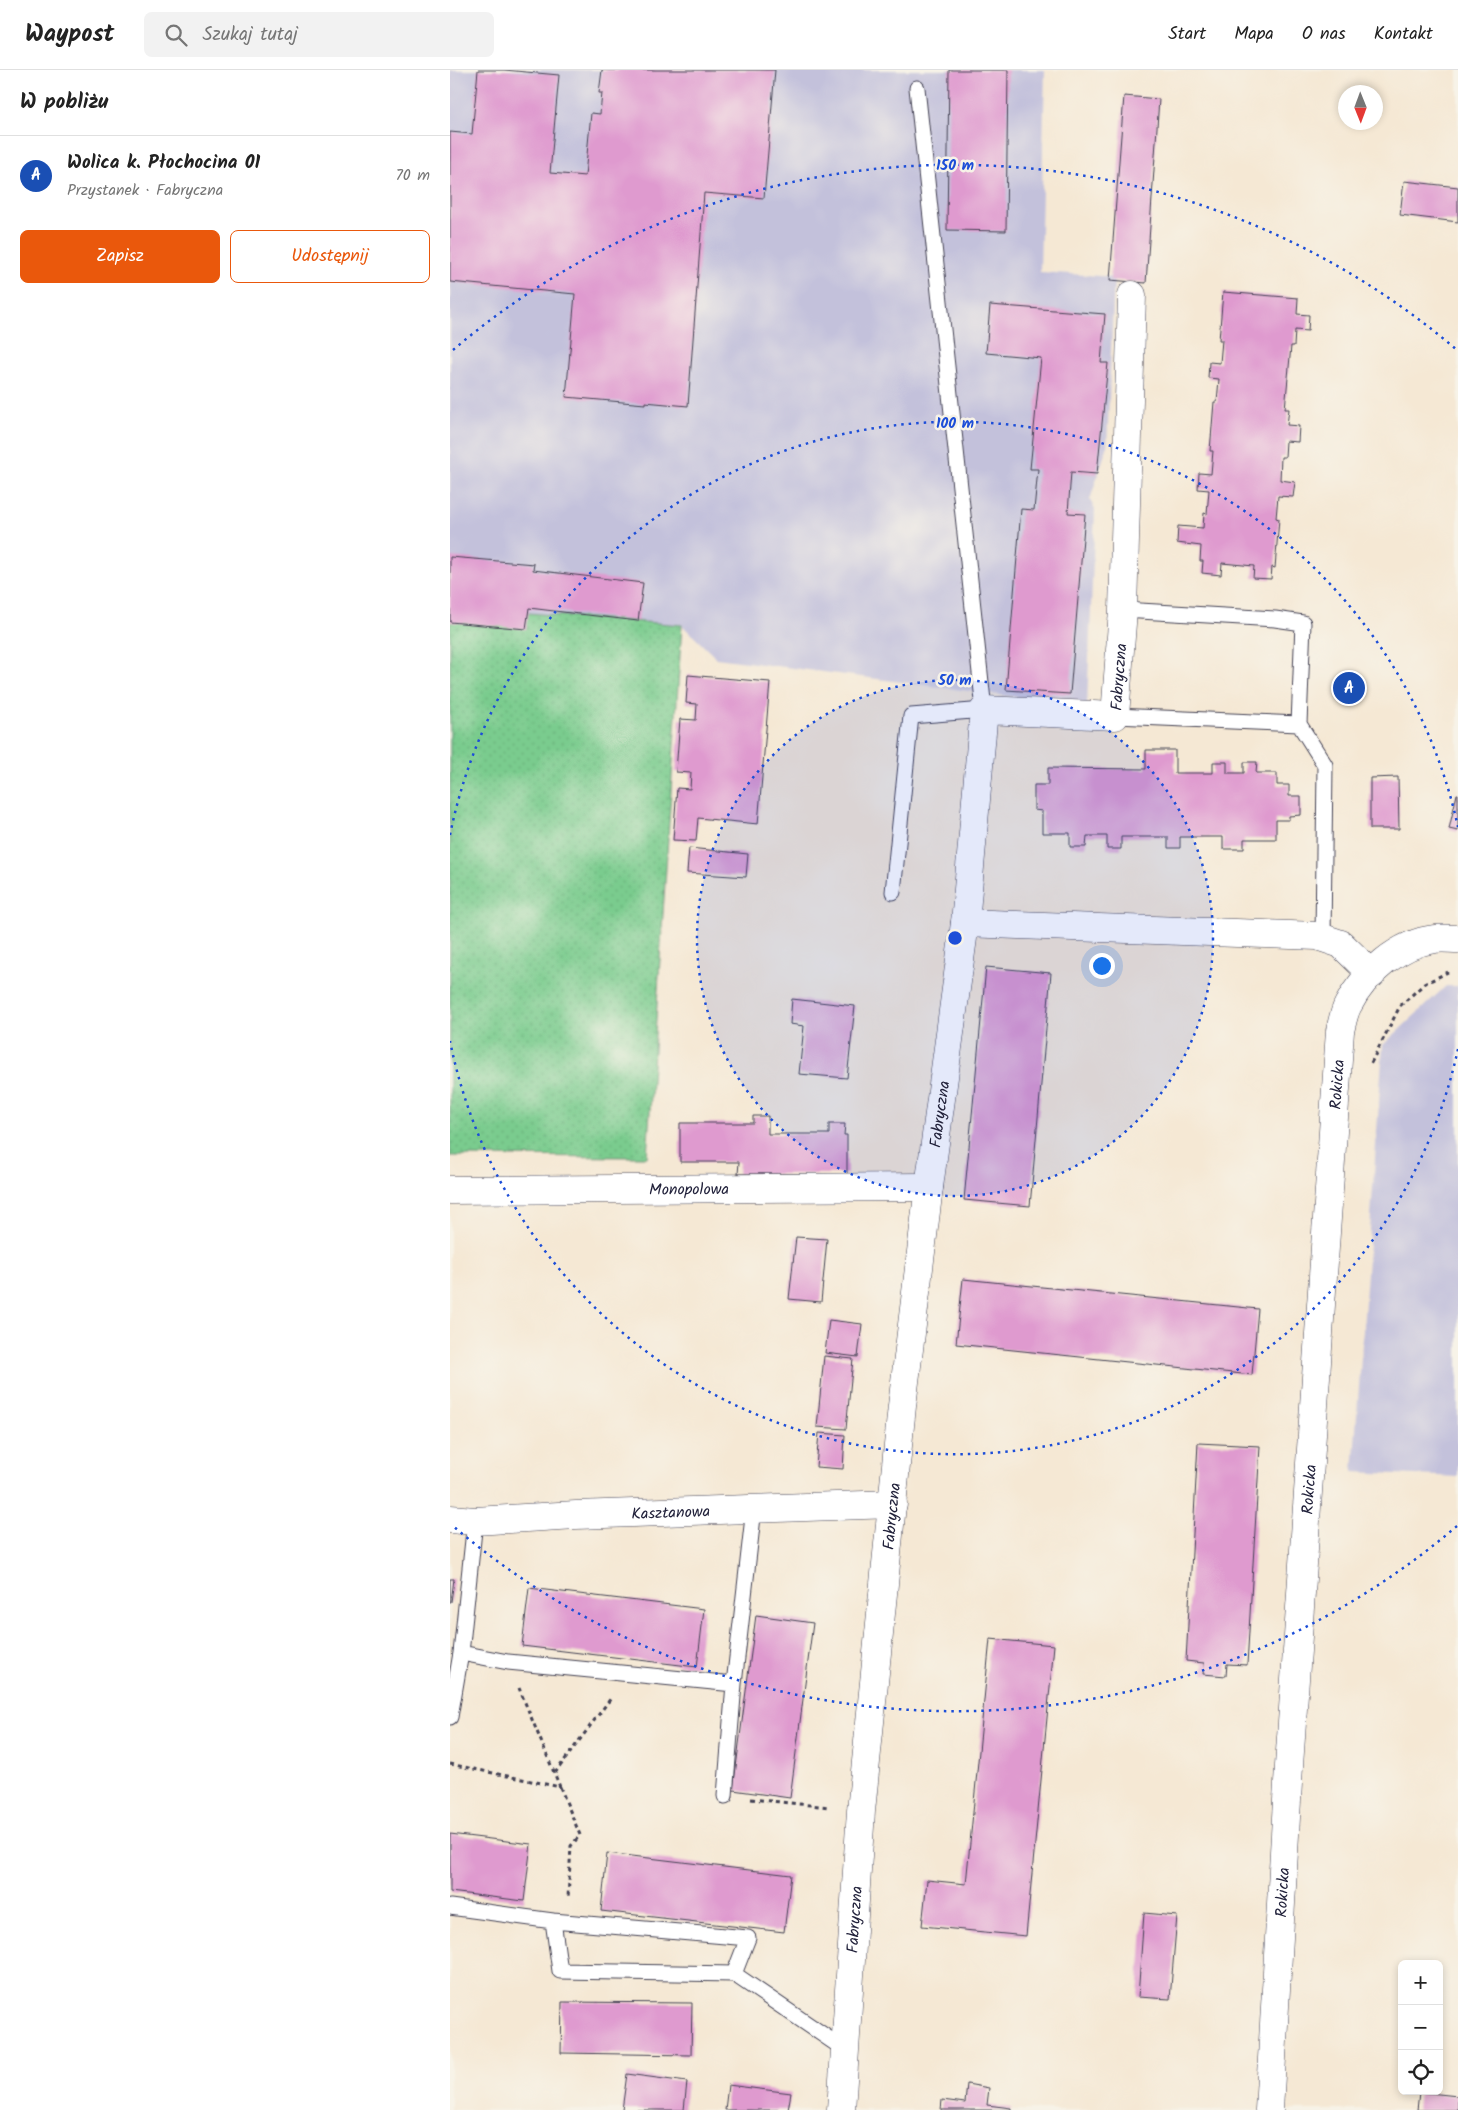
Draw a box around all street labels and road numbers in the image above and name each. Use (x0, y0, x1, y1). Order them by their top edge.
street label: Fabryczna (1104, 643, 1134, 712)
street label: Rokicka (1324, 1058, 1352, 1110)
street label: Fabryczna (923, 1079, 957, 1149)
street label: Monopolowa (649, 1177, 729, 1203)
street label: Rokicka (1295, 1463, 1324, 1515)
street label: Fabryczna (877, 1482, 908, 1551)
street label: Kasztanowa (631, 1499, 710, 1527)
street label: Rokicka (1269, 1867, 1297, 1918)
street label: Fabryczna (841, 1885, 870, 1954)

